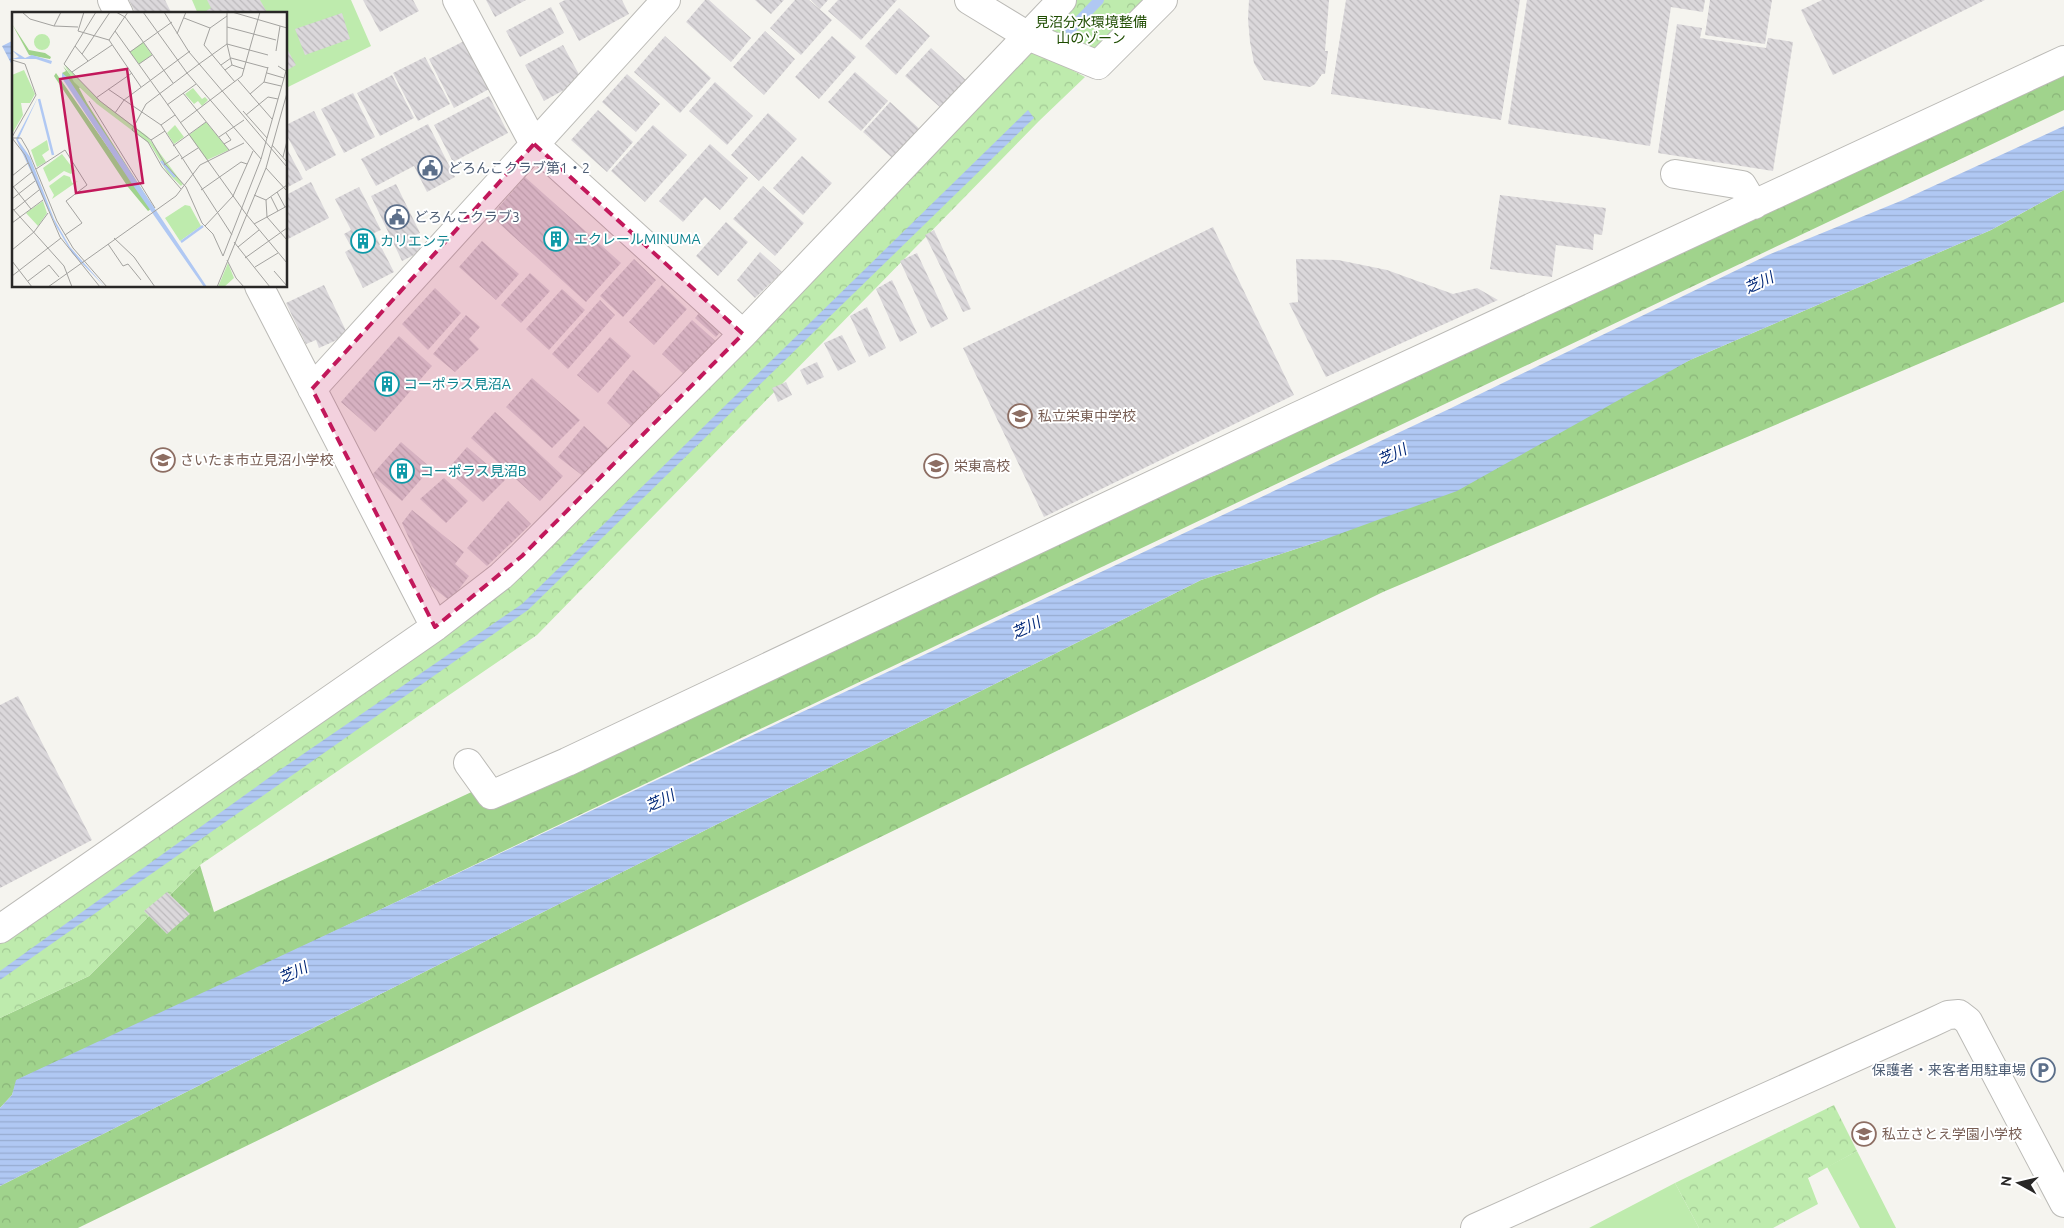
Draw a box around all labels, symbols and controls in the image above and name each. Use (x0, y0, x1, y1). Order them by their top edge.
inset map (12, 12, 288, 288)
park label: 見沼分水環境整備 山のゾーン (1035, 14, 1147, 46)
public building icon: どろんこクラブ第1・2 (417, 155, 443, 181)
place label: どろんこクラブ第1・2 (448, 160, 590, 176)
public building icon: どろんこクラブ3 (384, 204, 410, 230)
place label: どろんこクラブ3 (414, 209, 520, 225)
building icon: エクレールMINUMA (543, 226, 569, 252)
building icon: カリエンテ (350, 228, 376, 254)
place label: エクレールMINUMA (574, 231, 701, 247)
place label: カリエンテ (380, 233, 450, 249)
water label: 芝川 (1742, 268, 1778, 297)
building icon: コーポラス見沼A (374, 371, 400, 397)
place label: コーポラス見沼A (404, 376, 511, 392)
school or university icon: 私立栄東中学校 (1007, 403, 1033, 429)
place label: 私立栄東中学校 (1038, 408, 1136, 424)
water label: 芝川 (1375, 440, 1411, 469)
school or university icon: さいたま市立見沼小学校 (150, 447, 176, 473)
place label: さいたま市立見沼小学校 (180, 452, 334, 468)
school or university icon: 栄東高校 (923, 453, 949, 479)
building icon: コーポラス見沼B (389, 458, 415, 484)
place label: 栄東高校 (954, 458, 1010, 474)
place label: コーポラス見沼B (420, 463, 527, 479)
water label: 芝川 (1009, 613, 1045, 642)
water label: 芝川 (643, 786, 679, 815)
water label: 芝川 (276, 958, 312, 987)
parking icon: 保護者・来客者用駐車場 (2030, 1057, 2056, 1083)
place label: 保護者・来客者用駐車場 (1872, 1062, 2026, 1078)
school or university icon: 私立さとえ学園小学校 (1851, 1121, 1877, 1147)
place label: 私立さとえ学園小学校 (1882, 1126, 2022, 1142)
north arrow (1994, 1158, 2044, 1208)
text: N (1997, 1175, 2015, 1187)

